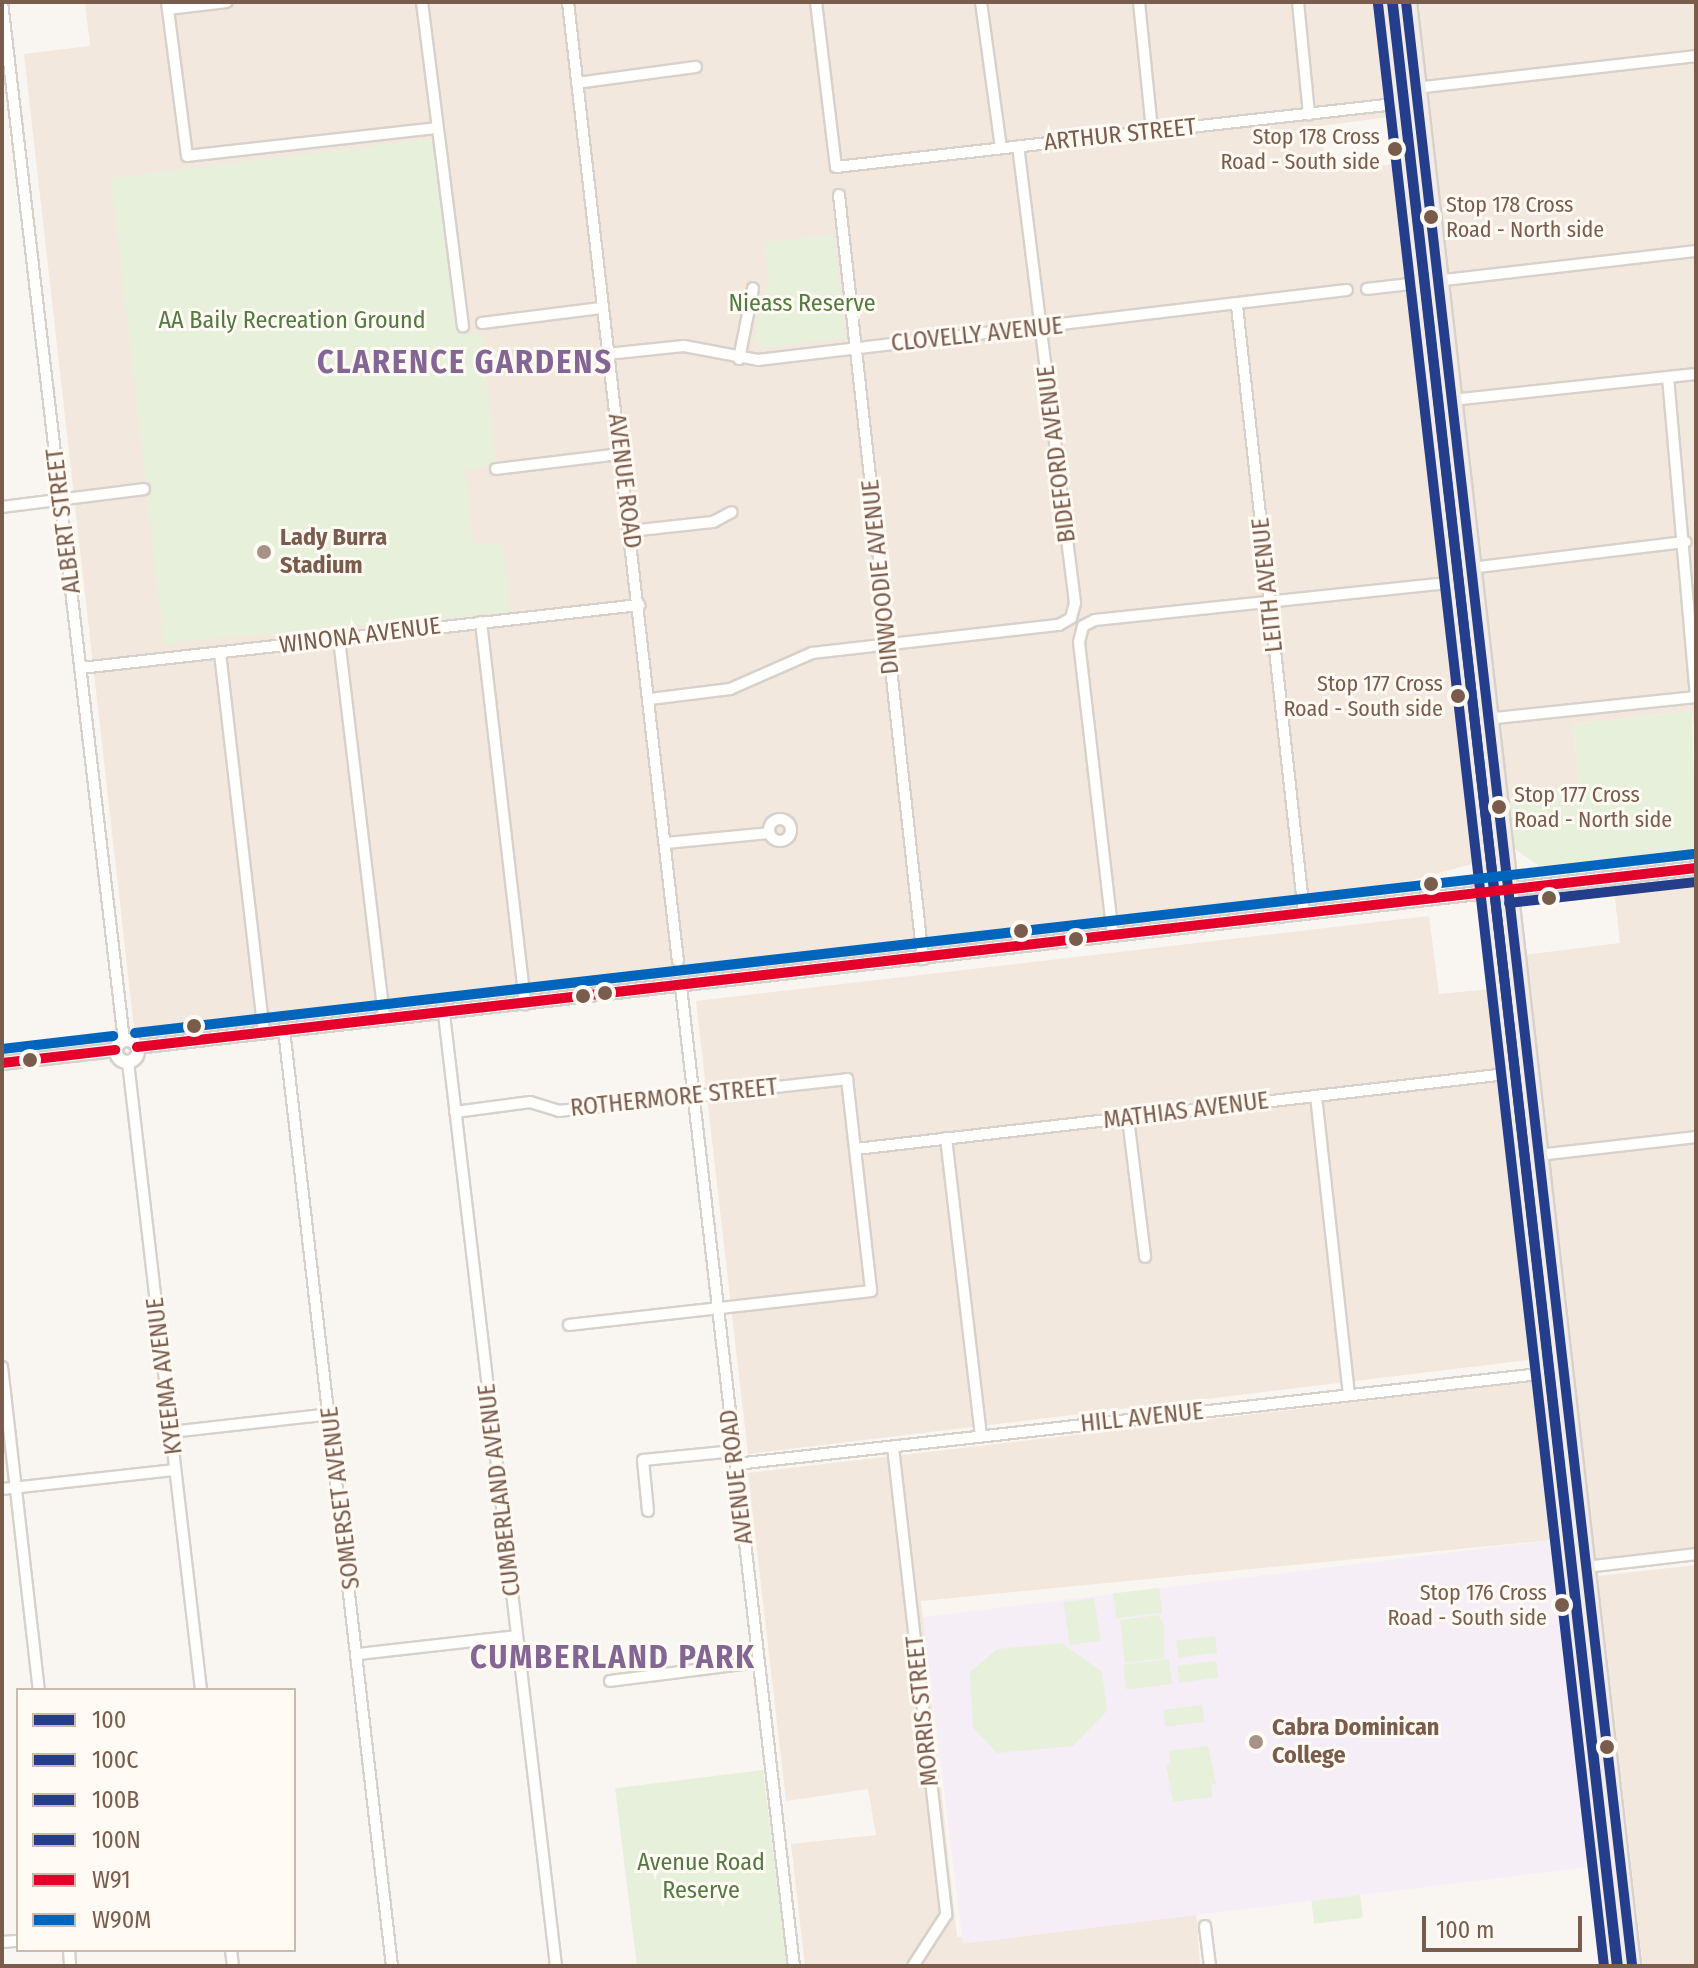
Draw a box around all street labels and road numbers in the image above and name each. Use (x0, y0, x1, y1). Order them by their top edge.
street label: ARTHUR STREET (1042, 113, 1198, 157)
street label: CLOVELLY AVENUE (890, 312, 1064, 358)
street label: BIDEFORD AVENUE (1032, 364, 1082, 544)
street label: AVENUE ROAD (601, 412, 647, 550)
street label: ALBERT STREET (41, 447, 87, 595)
street label: DINWOODIE AVENUE (856, 478, 906, 676)
street label: LEITH AVENUE (1247, 516, 1289, 654)
street label: WINONA AVENUE (278, 612, 442, 660)
street label: ROTHERMORE STREET (569, 1073, 779, 1123)
street label: MATHIAS AVENUE (1102, 1087, 1270, 1135)
street label: KYEEMA AVENUE (141, 1296, 189, 1456)
street label: CUMBERLAND AVENUE (473, 1382, 527, 1598)
street label: HILL AVENUE (1079, 1397, 1205, 1439)
street label: SOMERSET AVENUE (316, 1405, 366, 1591)
street label: AVENUE ROAD (714, 1408, 760, 1546)
street label: MORRIS STREET (901, 1634, 945, 1788)

